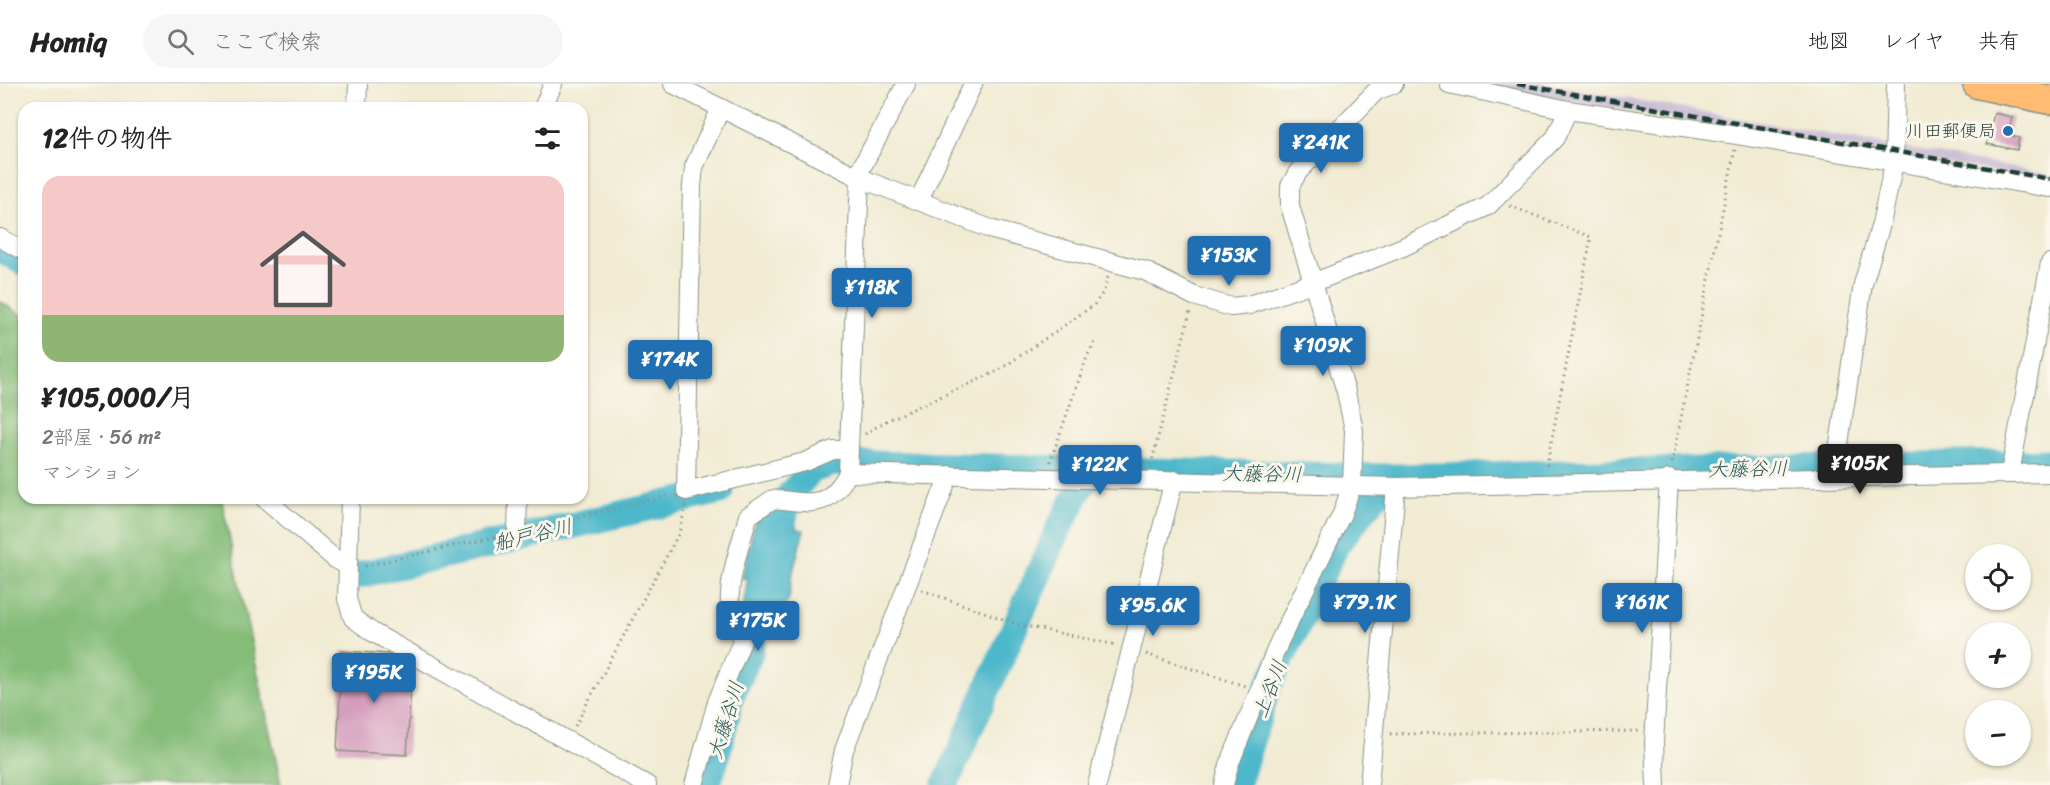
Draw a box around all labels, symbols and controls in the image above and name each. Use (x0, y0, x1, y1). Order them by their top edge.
search box (143, 14, 563, 68)
text: Homiq (30, 17, 107, 66)
text: ここで検索 (212, 22, 322, 61)
text: 地図 (1808, 22, 1850, 60)
text: レイヤ (1883, 22, 1945, 60)
text: 共有 (1978, 22, 2020, 60)
icon: search (164, 25, 197, 58)
text: 12件の物件 (42, 115, 172, 161)
place label: 川田郵便局 (1906, 115, 1996, 147)
icon: filters (531, 122, 564, 155)
pin: ¥241K (1279, 123, 1363, 174)
marker: 川田郵便局 (2001, 124, 2015, 138)
text: ¥241K (1293, 125, 1349, 160)
icon: home (249, 215, 357, 323)
pin: ¥153K (1187, 236, 1271, 287)
text: ¥153K (1201, 238, 1257, 273)
pin: ¥118K (830, 268, 914, 319)
text: ¥118K (846, 270, 898, 305)
pin: ¥109K (1281, 326, 1365, 377)
text: ¥109K (1295, 328, 1351, 363)
pin: ¥174K (628, 340, 712, 391)
text: ¥174K (642, 342, 698, 377)
text: ¥105,000/月 (42, 374, 195, 420)
text: 2部屋 · 56 m² (42, 420, 161, 455)
pin: ¥105K (1818, 444, 1902, 495)
pin: ¥122K (1058, 445, 1142, 496)
text: ¥105K (1832, 446, 1888, 481)
text: ¥122K (1073, 447, 1127, 482)
water label: 大藤谷川 (1708, 451, 1788, 487)
text: マンション (42, 455, 141, 490)
water label: 大藤谷川 (1222, 456, 1302, 492)
water label: 船戸谷川 (490, 509, 576, 561)
map controls (1965, 544, 2031, 766)
button: locate (1965, 544, 2031, 610)
pin: ¥79.1K (1316, 583, 1414, 634)
pin: ¥161K (1600, 583, 1684, 634)
text: ¥79.1K (1334, 585, 1396, 620)
text: ¥161K (1616, 585, 1668, 620)
pin: ¥95.6K (1104, 586, 1202, 637)
text: ¥95.6K (1120, 588, 1186, 623)
pin: ¥175K (716, 601, 800, 652)
text: ¥175K (730, 603, 786, 638)
button: + (1965, 622, 2031, 688)
pin: ¥195K (332, 653, 416, 704)
text: ¥195K (346, 655, 402, 690)
water label: 上谷川 (1243, 655, 1297, 723)
water label: 大藤谷川 (698, 677, 754, 763)
button: − (1965, 700, 2031, 766)

